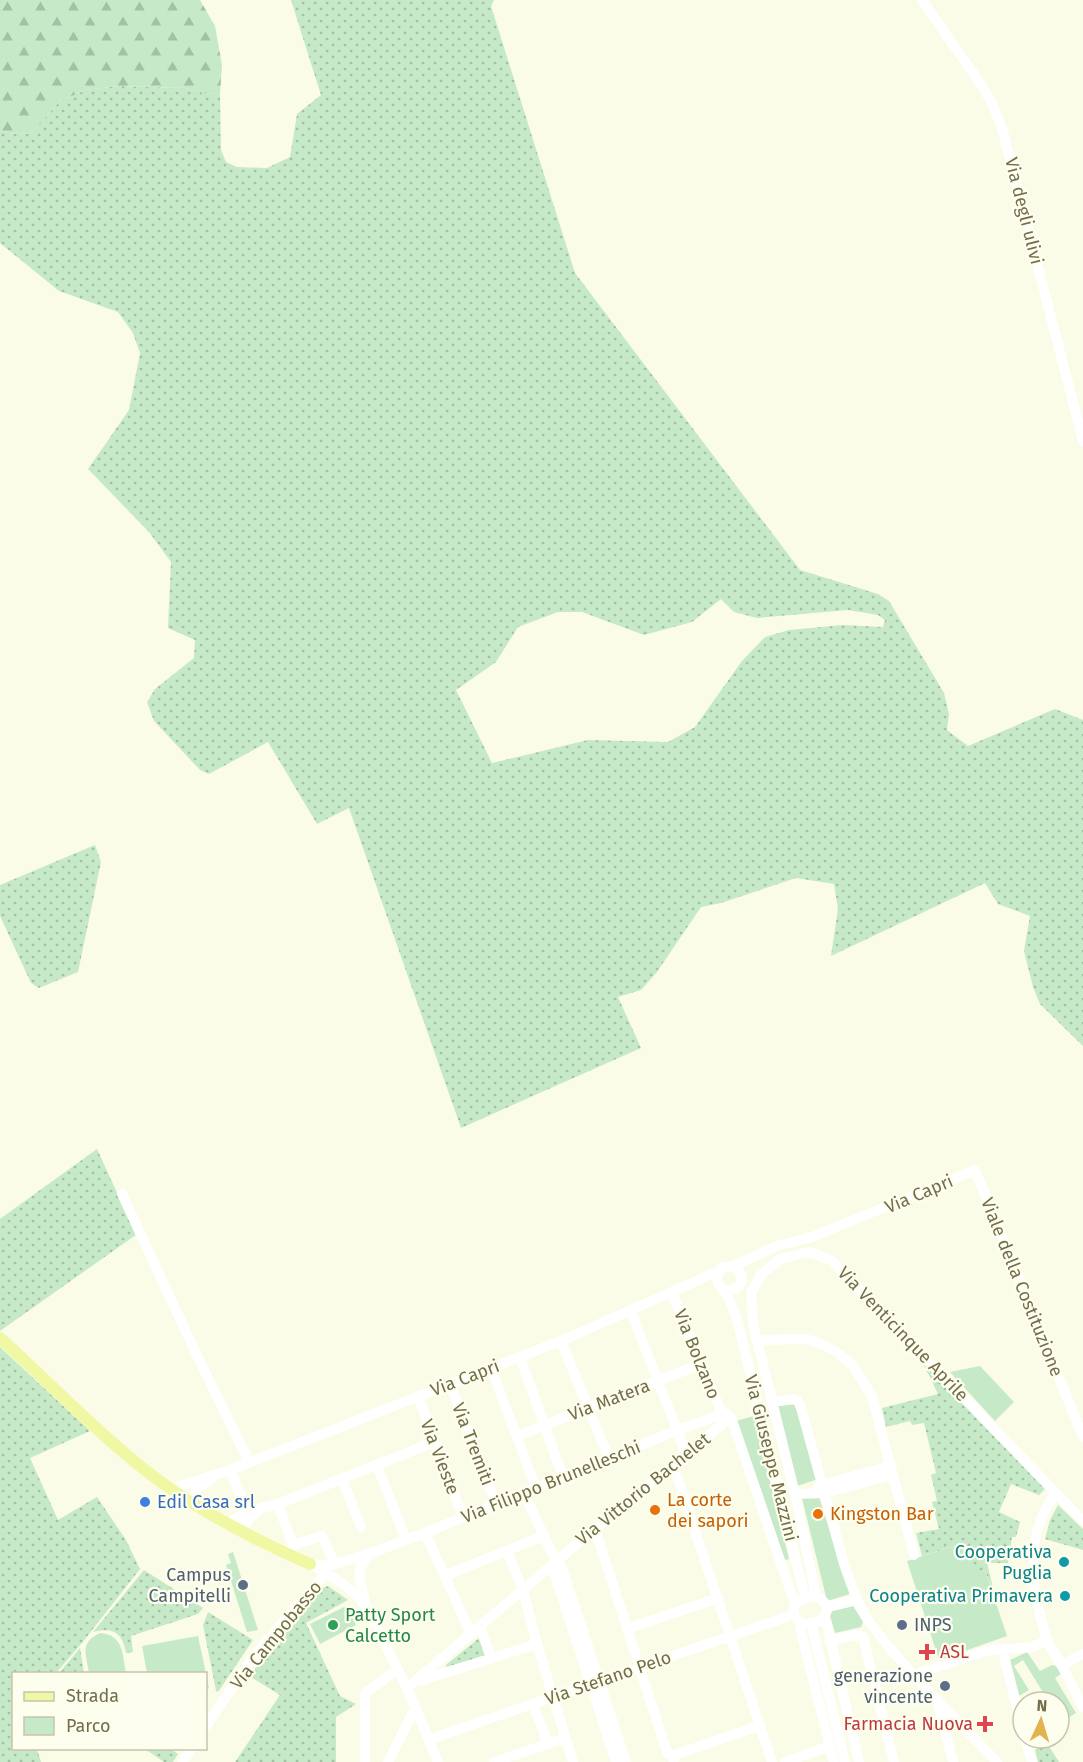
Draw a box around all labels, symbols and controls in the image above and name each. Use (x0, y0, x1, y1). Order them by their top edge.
street label: Via degli ulivi (1000, 155, 1048, 267)
street label: Via Capri (882, 1170, 956, 1218)
street label: Viale della Costituzione (976, 1194, 1068, 1380)
street label: Via Venticinque Aprile (833, 1262, 973, 1406)
street label: Via Bolzano (669, 1306, 725, 1402)
street label: Via Capri (427, 1355, 503, 1401)
street label: Via Giuseppe Mazzini (740, 1372, 802, 1544)
street label: Via Matera (565, 1374, 653, 1426)
street label: Via Tremiti (447, 1400, 499, 1488)
street label: Via Vieste (416, 1416, 464, 1498)
street label: Via Vittorio Bachelet (571, 1428, 715, 1550)
street label: Via Filippo Brunelleschi (458, 1436, 644, 1528)
place label: La corte dei sapori (667, 1489, 749, 1532)
place label: Edil Casa srl (157, 1491, 255, 1513)
marker: Edil Casa srl (138, 1495, 152, 1509)
marker: La corte dei sapori (648, 1503, 662, 1517)
place label: Kingston Bar (830, 1503, 934, 1525)
marker: Kingston Bar (811, 1507, 825, 1521)
place label: Cooperativa Puglia (955, 1541, 1052, 1584)
marker: Cooperativa Puglia (1057, 1555, 1071, 1569)
place label: Campus Campitelli (148, 1564, 231, 1607)
street label: Via Campobasso (226, 1576, 326, 1694)
marker: Campus Campitelli (236, 1578, 250, 1592)
place label: Cooperativa Primavera (869, 1585, 1053, 1607)
marker: Cooperativa Primavera (1058, 1589, 1072, 1603)
place label: Patty Sport Calcetto (345, 1604, 436, 1647)
place label: INPS (914, 1614, 952, 1636)
marker: Patty Sport Calcetto (326, 1618, 340, 1632)
marker: INPS (895, 1618, 909, 1632)
place label: ASL (940, 1641, 969, 1663)
marker: ASL (918, 1643, 936, 1661)
street label: Via Stefano Pelo (542, 1646, 674, 1710)
place label: generazione vincente (834, 1665, 933, 1708)
legend (12, 1672, 207, 1750)
marker: generazione vincente (938, 1679, 952, 1693)
text: Strada (66, 1685, 119, 1707)
north arrow (1011, 1690, 1071, 1750)
text: N (1036, 1696, 1048, 1715)
place label: Farmacia Nuova (843, 1713, 973, 1735)
text: Parco (66, 1715, 110, 1737)
marker: Farmacia Nuova (978, 1717, 992, 1731)

